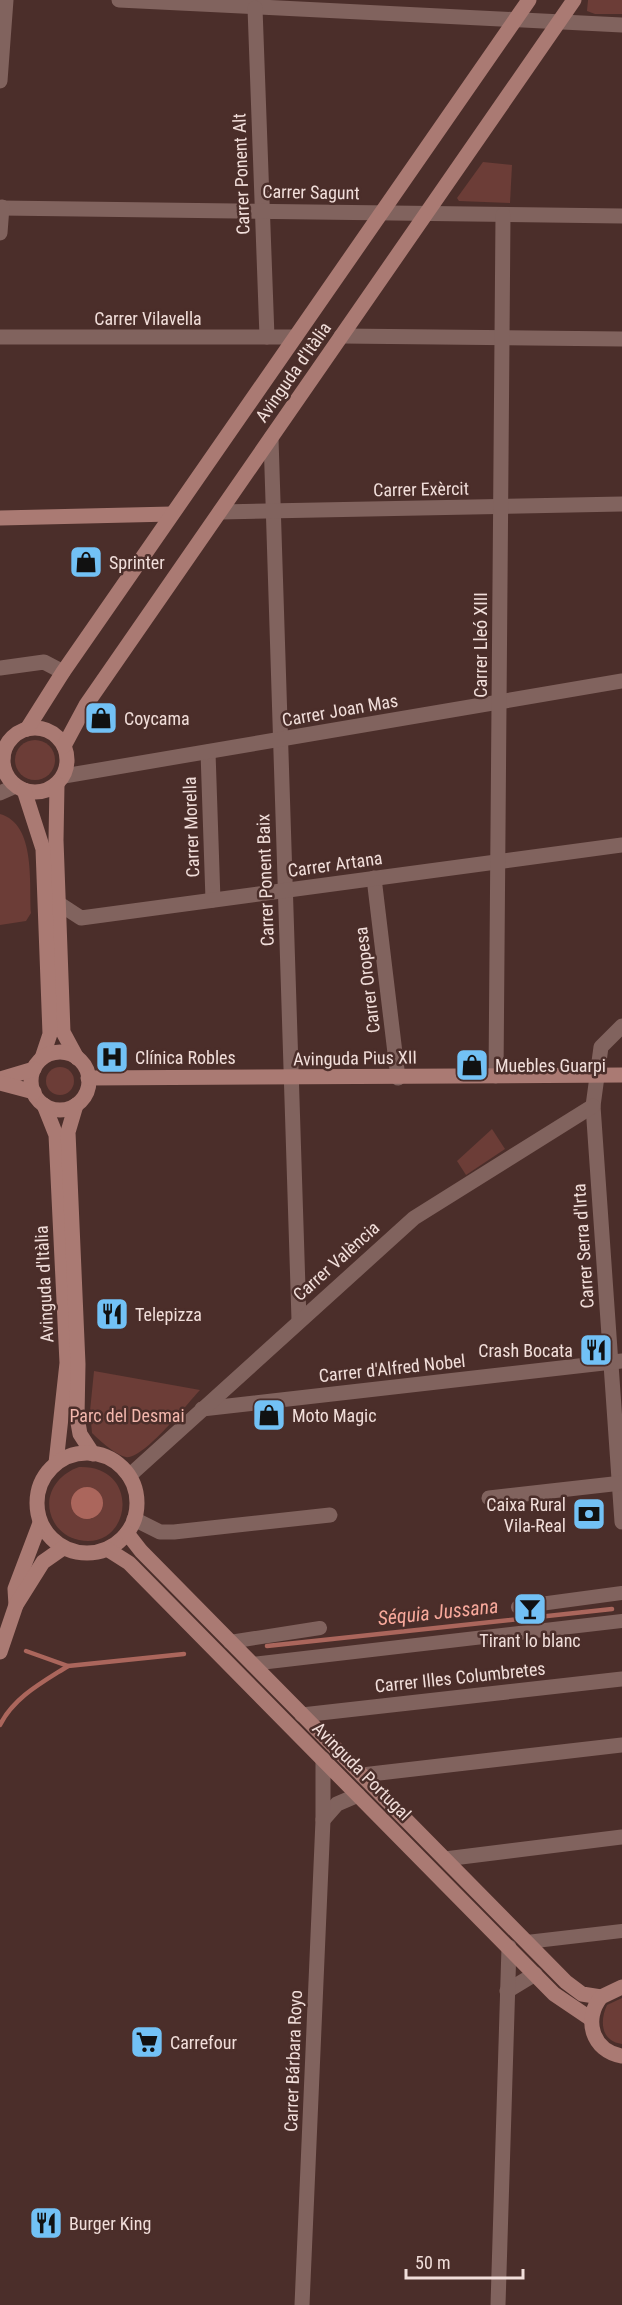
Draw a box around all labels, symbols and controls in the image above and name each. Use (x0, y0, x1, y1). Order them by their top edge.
street label: Carrer Ponent Alt (228, 113, 254, 235)
street label: Carrer Sagunt (262, 181, 360, 203)
street label: Carrer Vilavella (94, 308, 202, 329)
street label: Avinguda d'Itàlia (251, 318, 335, 426)
street label: Carrer Exèrcit (373, 478, 469, 500)
shop icon: Sprinter (68, 544, 104, 580)
place label: Sprinter (109, 552, 165, 573)
street label: Carrer Lleó XIII (470, 592, 491, 698)
street label: Carrer Joan Mas (280, 689, 400, 731)
shop icon: Coycama (83, 700, 119, 736)
place label: Coycama (124, 708, 190, 729)
street label: Carrer Morella (179, 776, 203, 878)
street label: Carrer Ponent Baix (252, 813, 278, 947)
street label: Carrer Artana (286, 847, 384, 881)
street label: Carrer Oropesa (350, 926, 384, 1034)
hospital icon: Clínica Robles (94, 1039, 130, 1075)
street label: Avinguda Pius XII (293, 1046, 417, 1070)
place label: Clínica Robles (135, 1047, 236, 1068)
shop icon: Muebles Guarpi (454, 1047, 490, 1083)
place label: Muebles Guarpi (495, 1055, 606, 1076)
street label: Carrer Serra d'Irta (568, 1183, 598, 1309)
street label: Carrer València (289, 1217, 383, 1305)
street label: Avinguda d'Itàlia (30, 1225, 58, 1343)
restaurant icon: Telepizza (94, 1296, 130, 1332)
place label: Telepizza (135, 1304, 202, 1325)
restaurant icon: Crash Bocata (578, 1332, 614, 1368)
place label: Crash Bocata (478, 1340, 573, 1361)
street label: Carrer d'Alfred Nobel (318, 1350, 466, 1386)
shop icon: Moto Magic (251, 1397, 287, 1433)
park label: Parc del Desmai (69, 1405, 185, 1426)
place label: Moto Magic (292, 1405, 377, 1426)
place label: Caixa Rural Vila-Real (486, 1494, 566, 1536)
bank icon: Caixa Rural Vila-Real (571, 1496, 607, 1532)
bar icon: Tirant lo blanc (512, 1591, 548, 1627)
water label: Séquia Jussana (377, 1594, 499, 1630)
place label: Tirant lo blanc (479, 1630, 581, 1651)
street label: Carrer Illes Columbretes (374, 1658, 546, 1696)
street label: Avinguda Portugal (309, 1718, 415, 1824)
street label: Carrer Bárbara Royo (280, 1990, 306, 2132)
supermarket icon: Carrefour (129, 2024, 165, 2060)
place label: Carrefour (170, 2032, 237, 2053)
restaurant icon: Burger King (28, 2205, 64, 2241)
place label: Burger King (69, 2213, 151, 2234)
scale bar (406, 2242, 523, 2280)
text: 50 m (415, 2252, 450, 2273)

